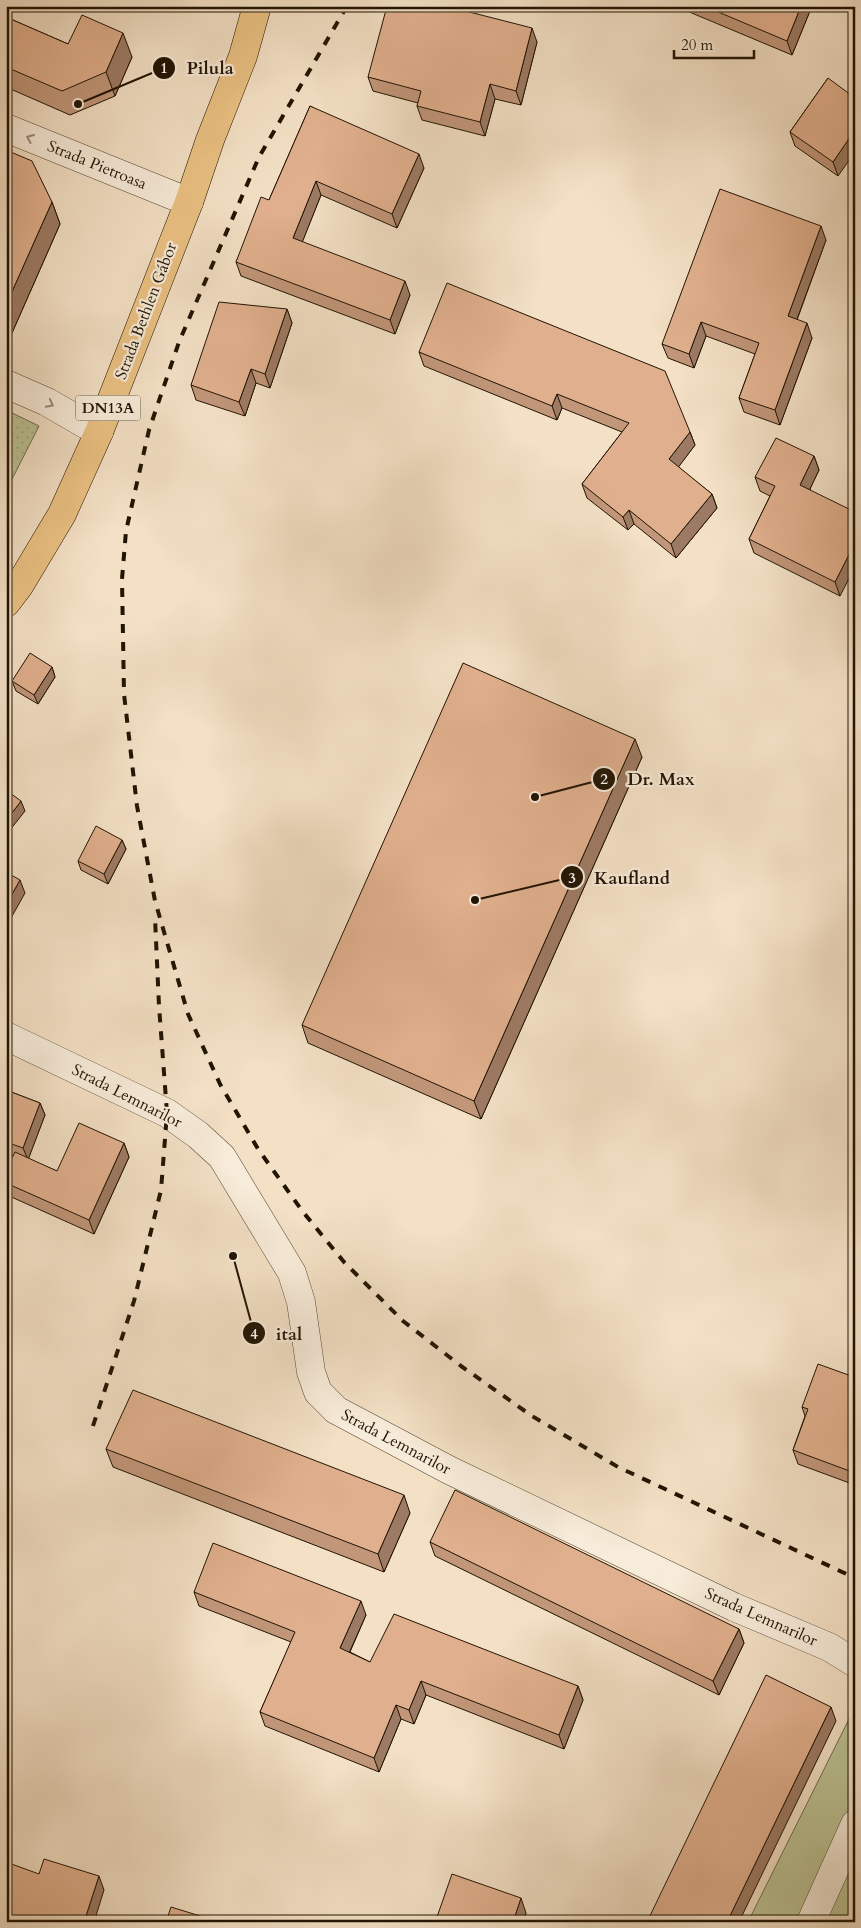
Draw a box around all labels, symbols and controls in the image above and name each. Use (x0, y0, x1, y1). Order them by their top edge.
scale bar (674, 28, 754, 60)
text: 20 m (681, 35, 713, 55)
callout: Pilula (151, 51, 243, 84)
text: Pilula (186, 56, 234, 81)
text: 1 (160, 58, 168, 78)
one-way arrow (26, 133, 35, 144)
street label: Strada Pietroasa (44, 135, 150, 195)
street label: Strada Bethlen Gábor (110, 239, 182, 383)
road number: DN13A (76, 396, 140, 420)
one-way arrow (45, 398, 54, 408)
callout: Dr. Max (592, 762, 705, 795)
text: Dr. Max (627, 767, 695, 792)
text: 2 (600, 769, 608, 789)
callout: Kaufland (559, 861, 680, 894)
text: Kaufland (594, 866, 671, 891)
text: 3 (568, 868, 576, 888)
street label: Strada Lemnarilor (68, 1059, 186, 1133)
callout: ital (241, 1317, 312, 1350)
text: ital (276, 1322, 302, 1347)
text: 4 (250, 1324, 258, 1344)
street label: Strada Lemnarilor (337, 1404, 455, 1480)
street label: Strada Lemnarilor (701, 1582, 821, 1652)

